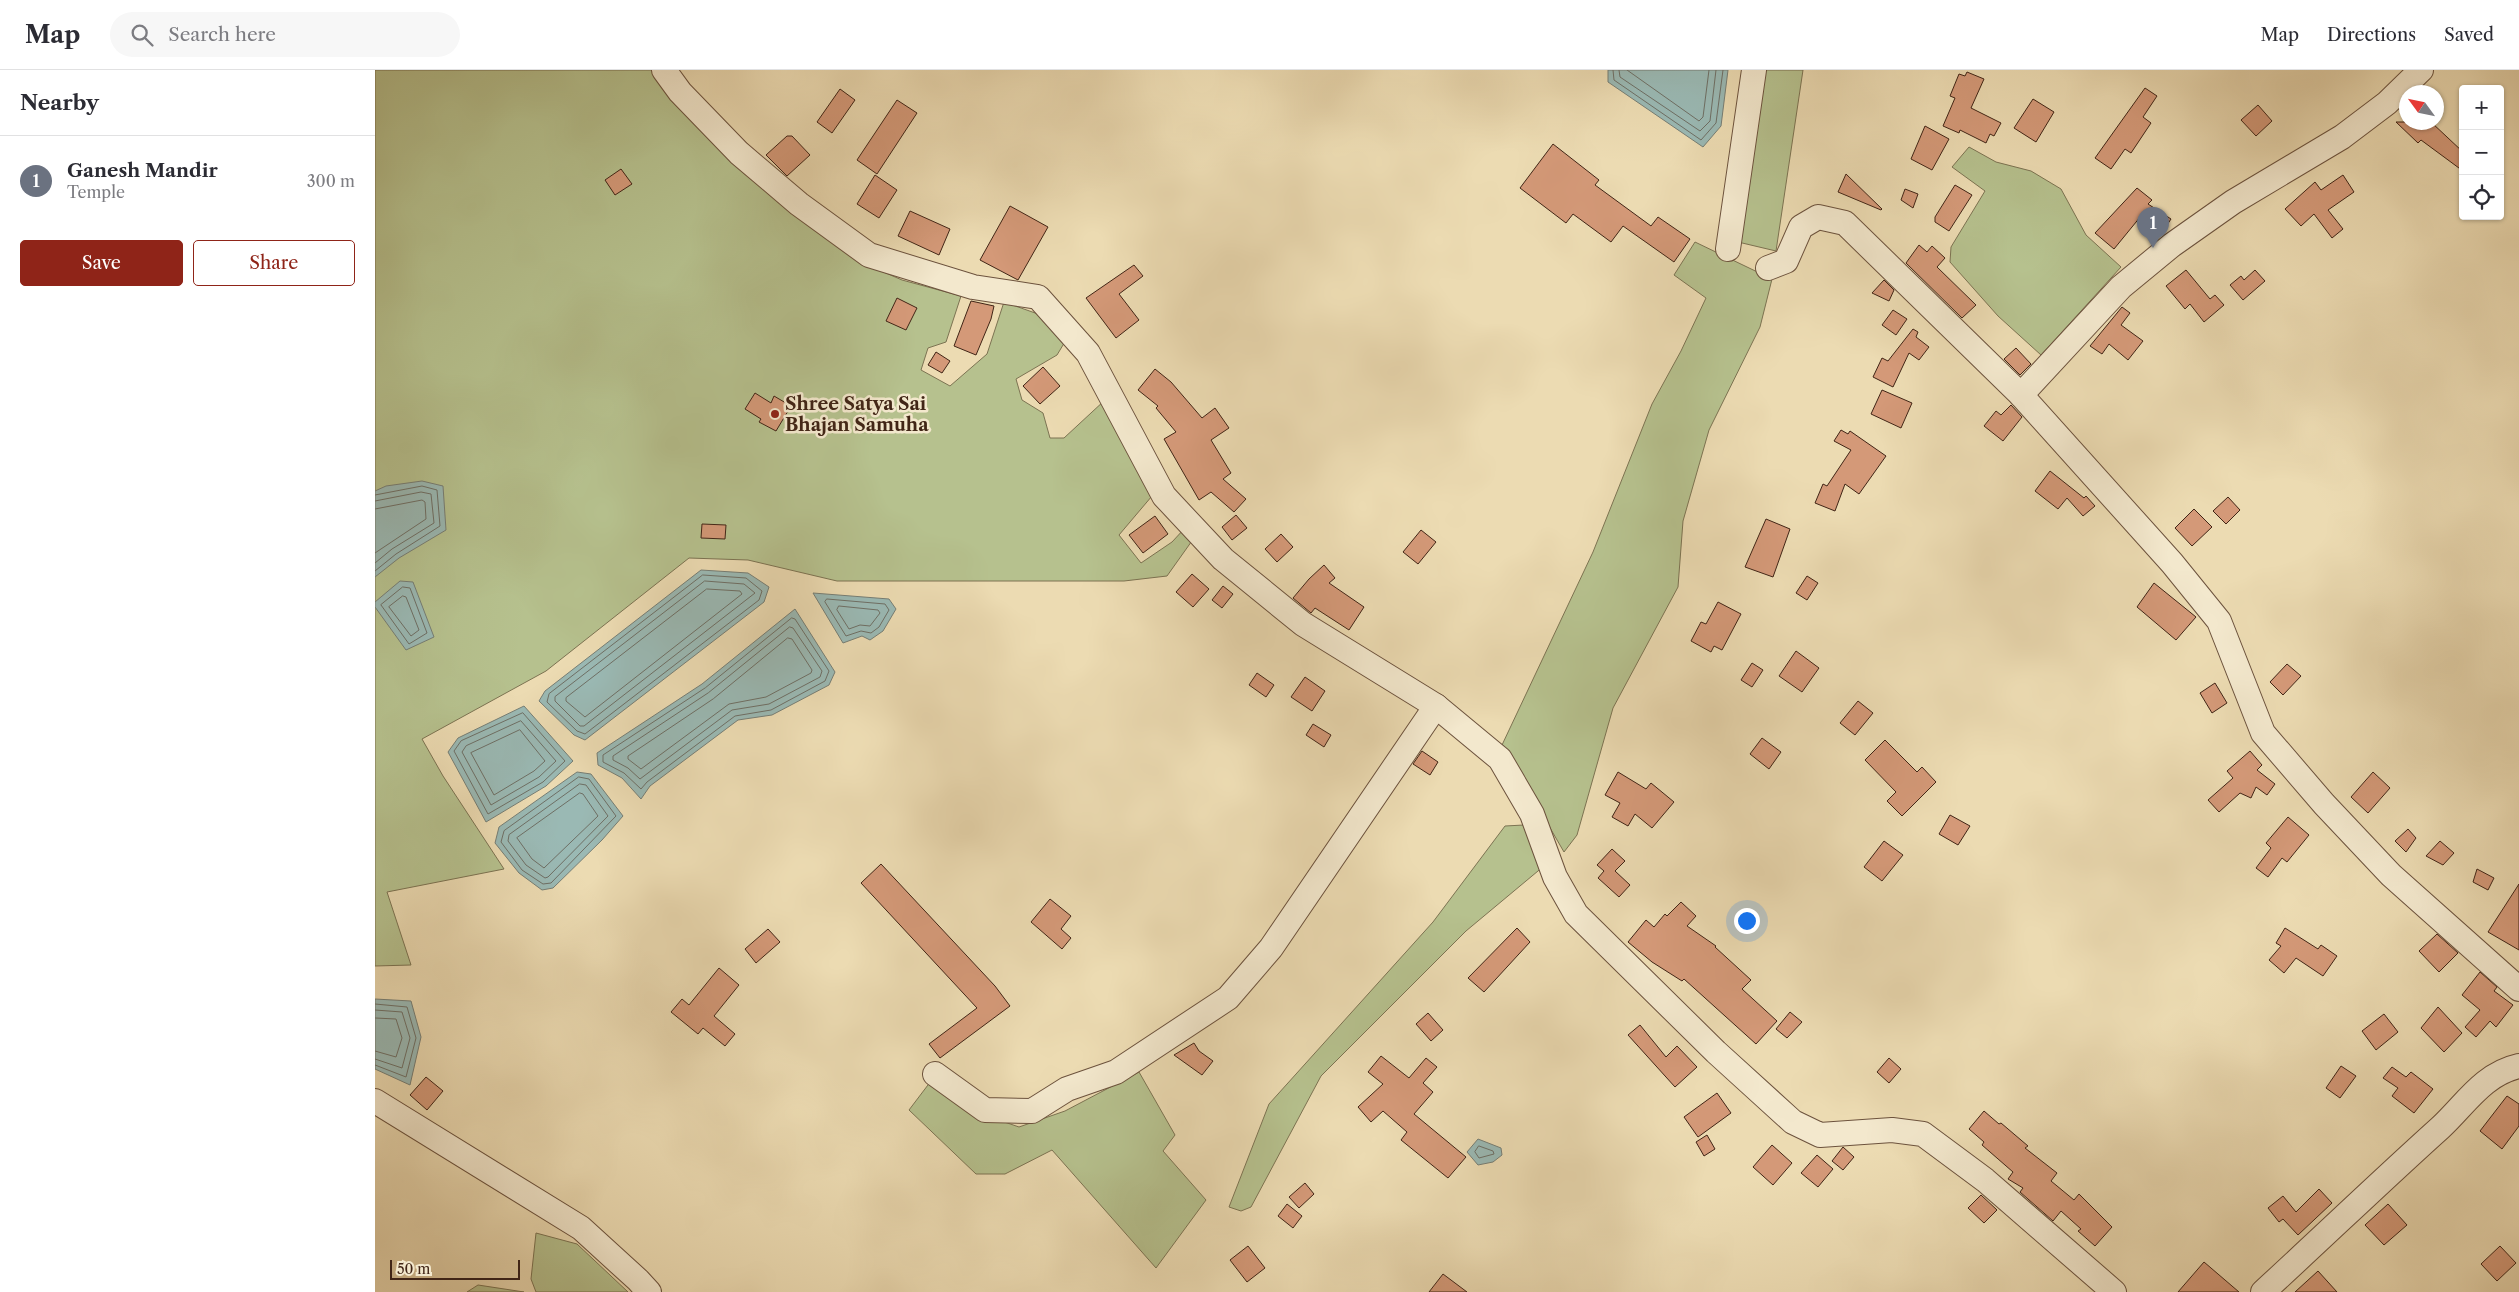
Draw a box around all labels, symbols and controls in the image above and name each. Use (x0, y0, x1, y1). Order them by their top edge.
search box (110, 12, 460, 57)
text: Map (25, 20, 80, 49)
icon: search (128, 21, 156, 49)
text: Search here (168, 23, 276, 46)
text: Map (2260, 24, 2299, 46)
text: Directions (2327, 24, 2416, 46)
text: Saved (2444, 24, 2494, 46)
north arrow (2399, 85, 2444, 130)
map controls (2459, 85, 2504, 220)
button: + (2459, 85, 2504, 130)
text: Nearby (20, 90, 99, 115)
button: − (2459, 130, 2504, 175)
text: Ganesh Mandir (67, 159, 218, 182)
text: 1 (32, 171, 40, 191)
text: 300 m (307, 171, 355, 191)
button: locate (2459, 175, 2504, 220)
text: Temple (67, 182, 125, 202)
pin: 1 (2137, 207, 2169, 248)
button: Save (20, 240, 183, 286)
button: Share (193, 240, 355, 286)
place label: Shree Satya Sai Bhajan Samuha (785, 393, 929, 436)
marker: Shree Satya Sai Bhajan Samuha (769, 408, 781, 420)
your location (1734, 908, 1760, 934)
scale bar (390, 1257, 520, 1280)
text: 50 m (397, 1260, 430, 1278)

